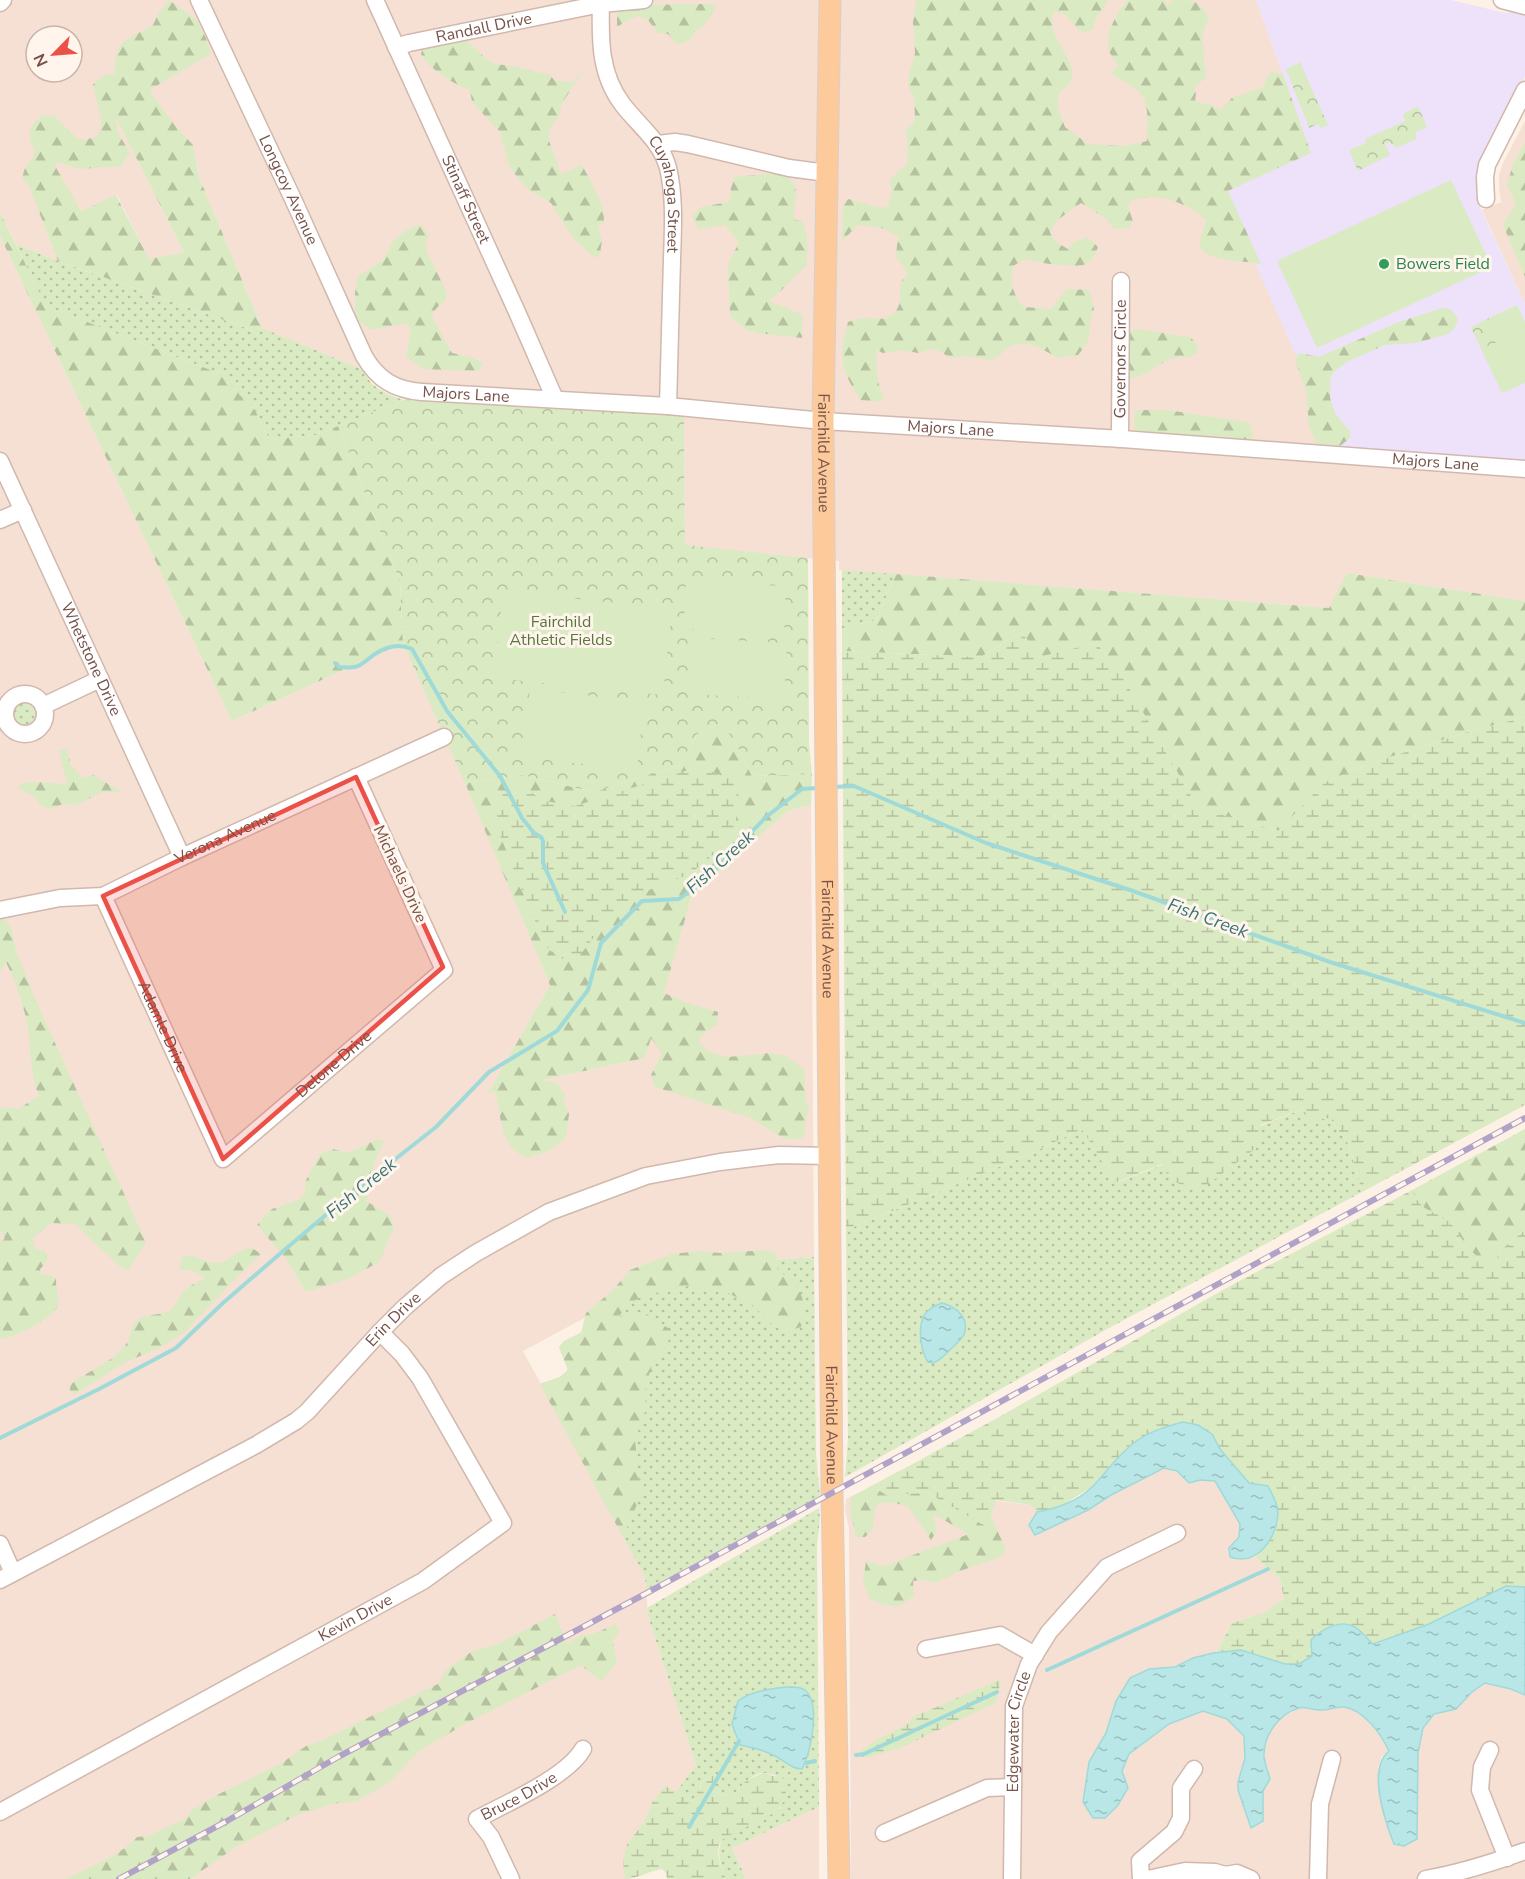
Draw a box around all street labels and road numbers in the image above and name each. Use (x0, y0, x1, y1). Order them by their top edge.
street label: Randall Drive (434, 7, 534, 48)
street label: Longcoy Avenue (253, 131, 323, 249)
street label: Cuyahoga Street (643, 131, 684, 254)
street label: Stinaff Street (436, 152, 496, 247)
street label: Governors Circle (1109, 299, 1132, 419)
street label: Majors Lane (422, 381, 510, 408)
street label: Fairchild Avenue (812, 393, 835, 513)
street label: Majors Lane (907, 415, 995, 442)
street label: Majors Lane (1391, 448, 1480, 477)
street label: Whetstone Drive (55, 599, 127, 719)
street label: Verona Avenue (170, 804, 280, 870)
street label: Michaels Drive (368, 822, 432, 926)
street label: Fairchild Avenue (816, 879, 839, 999)
street label: Adamle Drive (132, 978, 193, 1076)
street label: Delone Drive (291, 1025, 377, 1103)
street label: Erin Drive (361, 1287, 426, 1352)
street label: Fairchild Avenue (820, 1365, 843, 1485)
street label: Kevin Drive (314, 1589, 396, 1647)
street label: Edgewater Circle (1002, 1668, 1037, 1793)
street label: Bruce Drive (477, 1767, 561, 1826)

